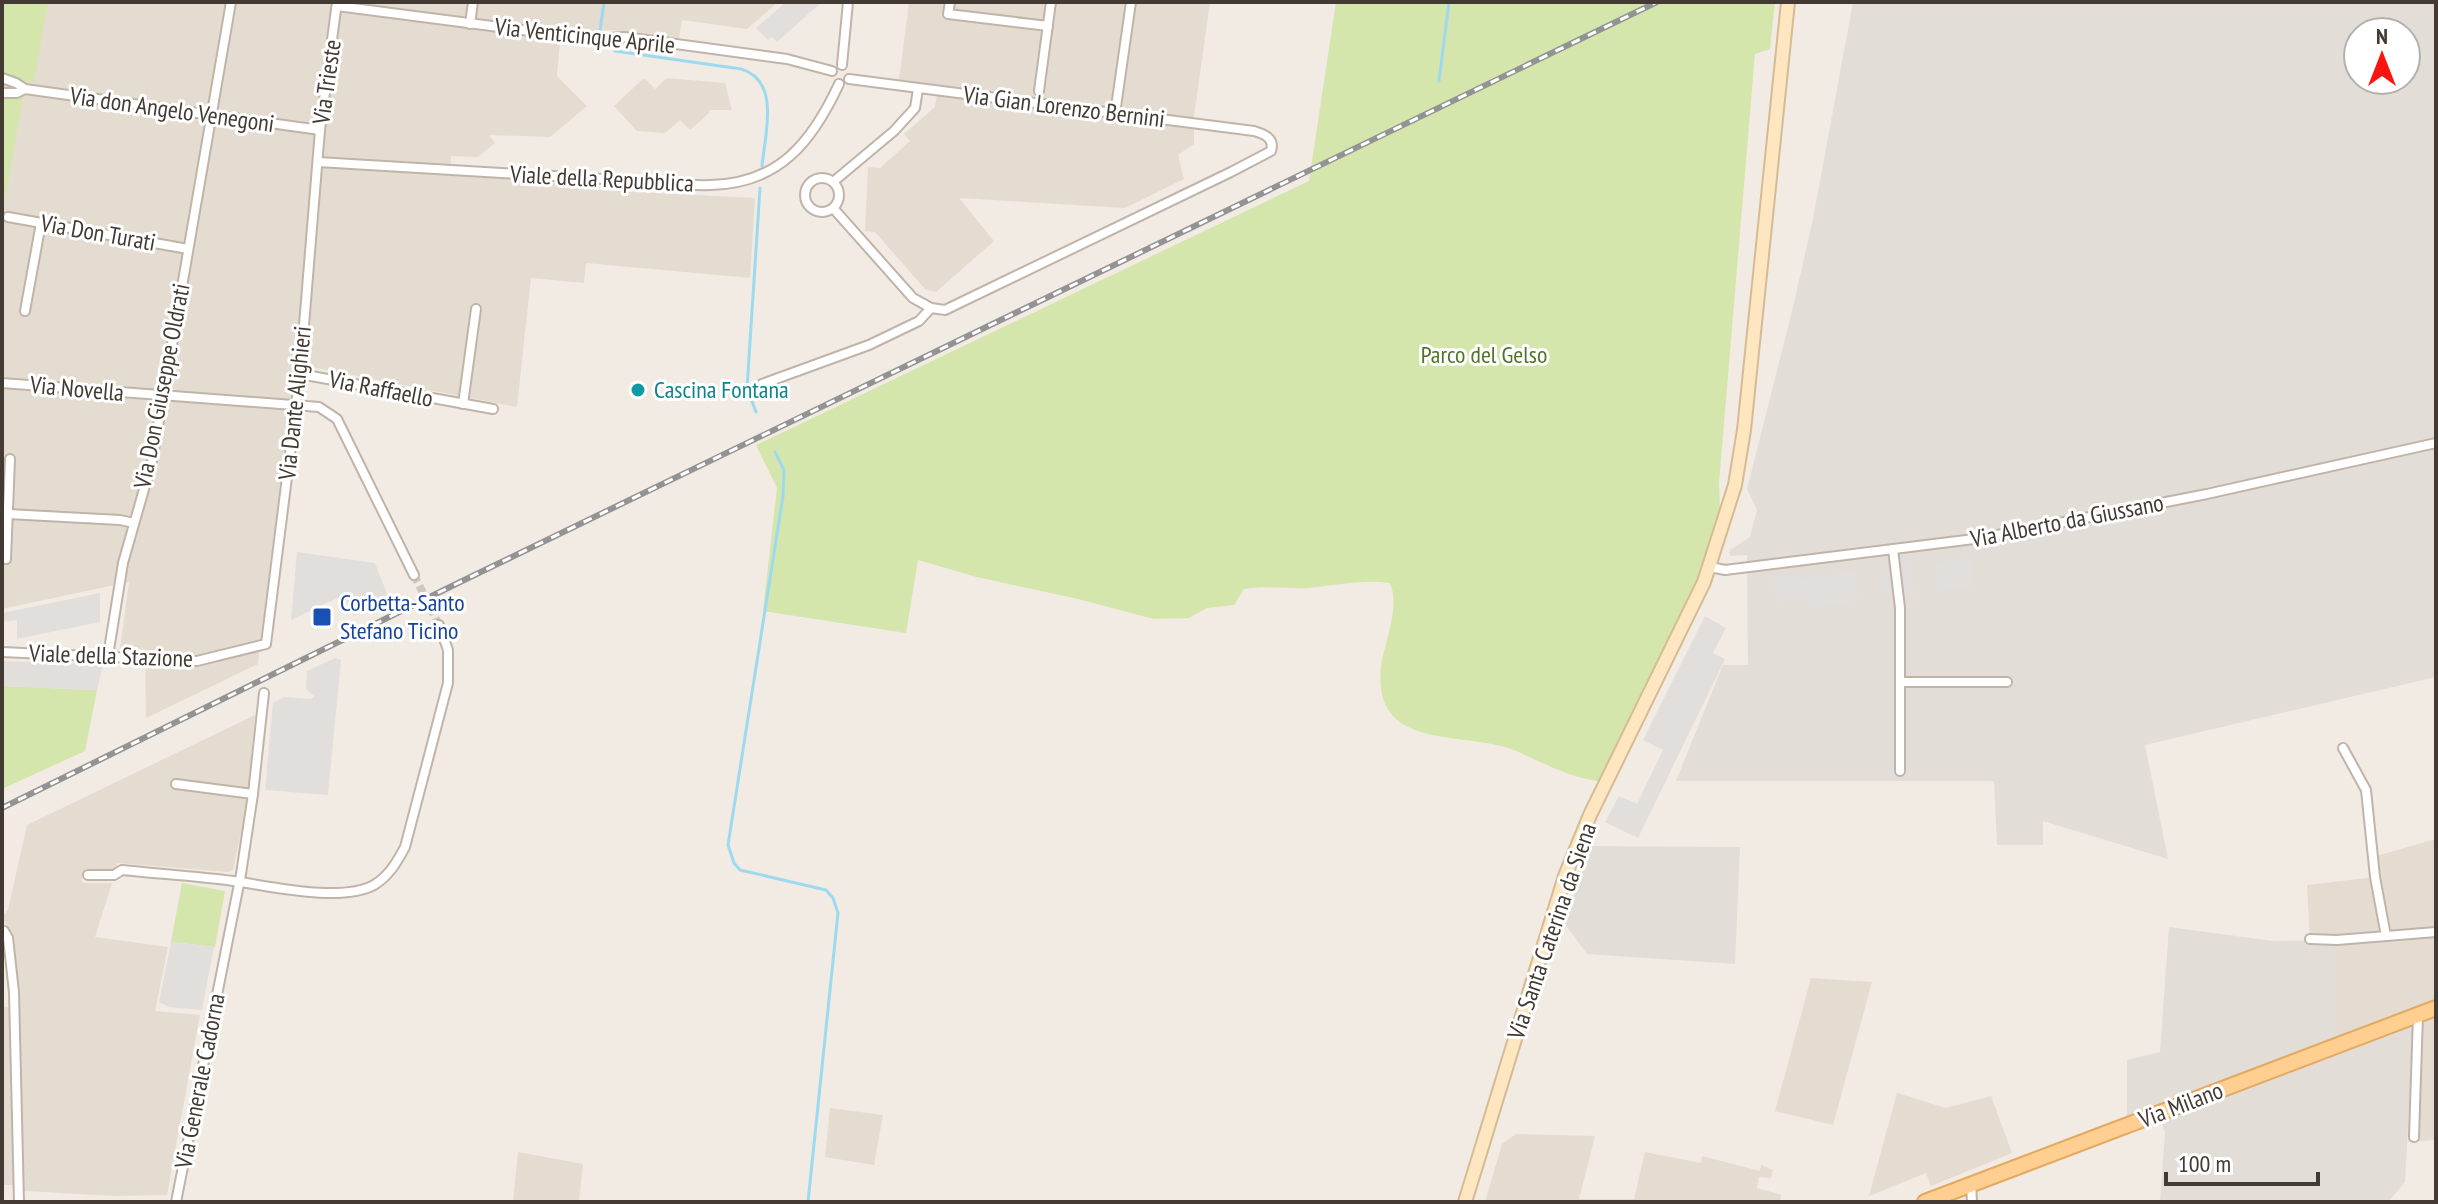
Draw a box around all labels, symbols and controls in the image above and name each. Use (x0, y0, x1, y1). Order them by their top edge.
street label: Via Venticinque Aprile (492, 11, 677, 60)
north arrow (2342, 16, 2422, 96)
text: N (2376, 22, 2388, 50)
street label: Via Trieste (305, 38, 348, 127)
street label: Via Gian Lorenzo Bernini (961, 79, 1167, 134)
street label: Via don Angelo Venegoni (67, 80, 276, 139)
street label: Viale della Repubblica (508, 158, 695, 199)
street label: Via Don Turati (37, 207, 158, 258)
street label: Via Don Giuseppe Oldrati (126, 281, 197, 492)
street label: Via Dante Alighieri (271, 325, 318, 482)
park label: Parco del Gelso (1421, 339, 1547, 370)
street label: Via Raffaello (325, 363, 436, 414)
street label: Via Novella (28, 369, 125, 408)
place label: Cascina Fontana (654, 374, 789, 405)
marker: Cascina Fontana (629, 381, 647, 399)
street label: Via Alberto da Giussano (1967, 487, 2166, 555)
place label: Corbetta-Santo Stefano Ticino (340, 587, 465, 646)
marker: Corbetta-Santo Stefano Ticino (311, 606, 333, 628)
street label: Viale della Stazione (28, 637, 193, 674)
street label: Via Santa Caterina da Siena (1500, 819, 1603, 1044)
street label: Via Generale Cadorna (167, 991, 232, 1172)
street label: Via Milano (2133, 1074, 2227, 1135)
scale bar (2166, 1136, 2318, 1186)
text: 100 m (2178, 1148, 2231, 1179)

